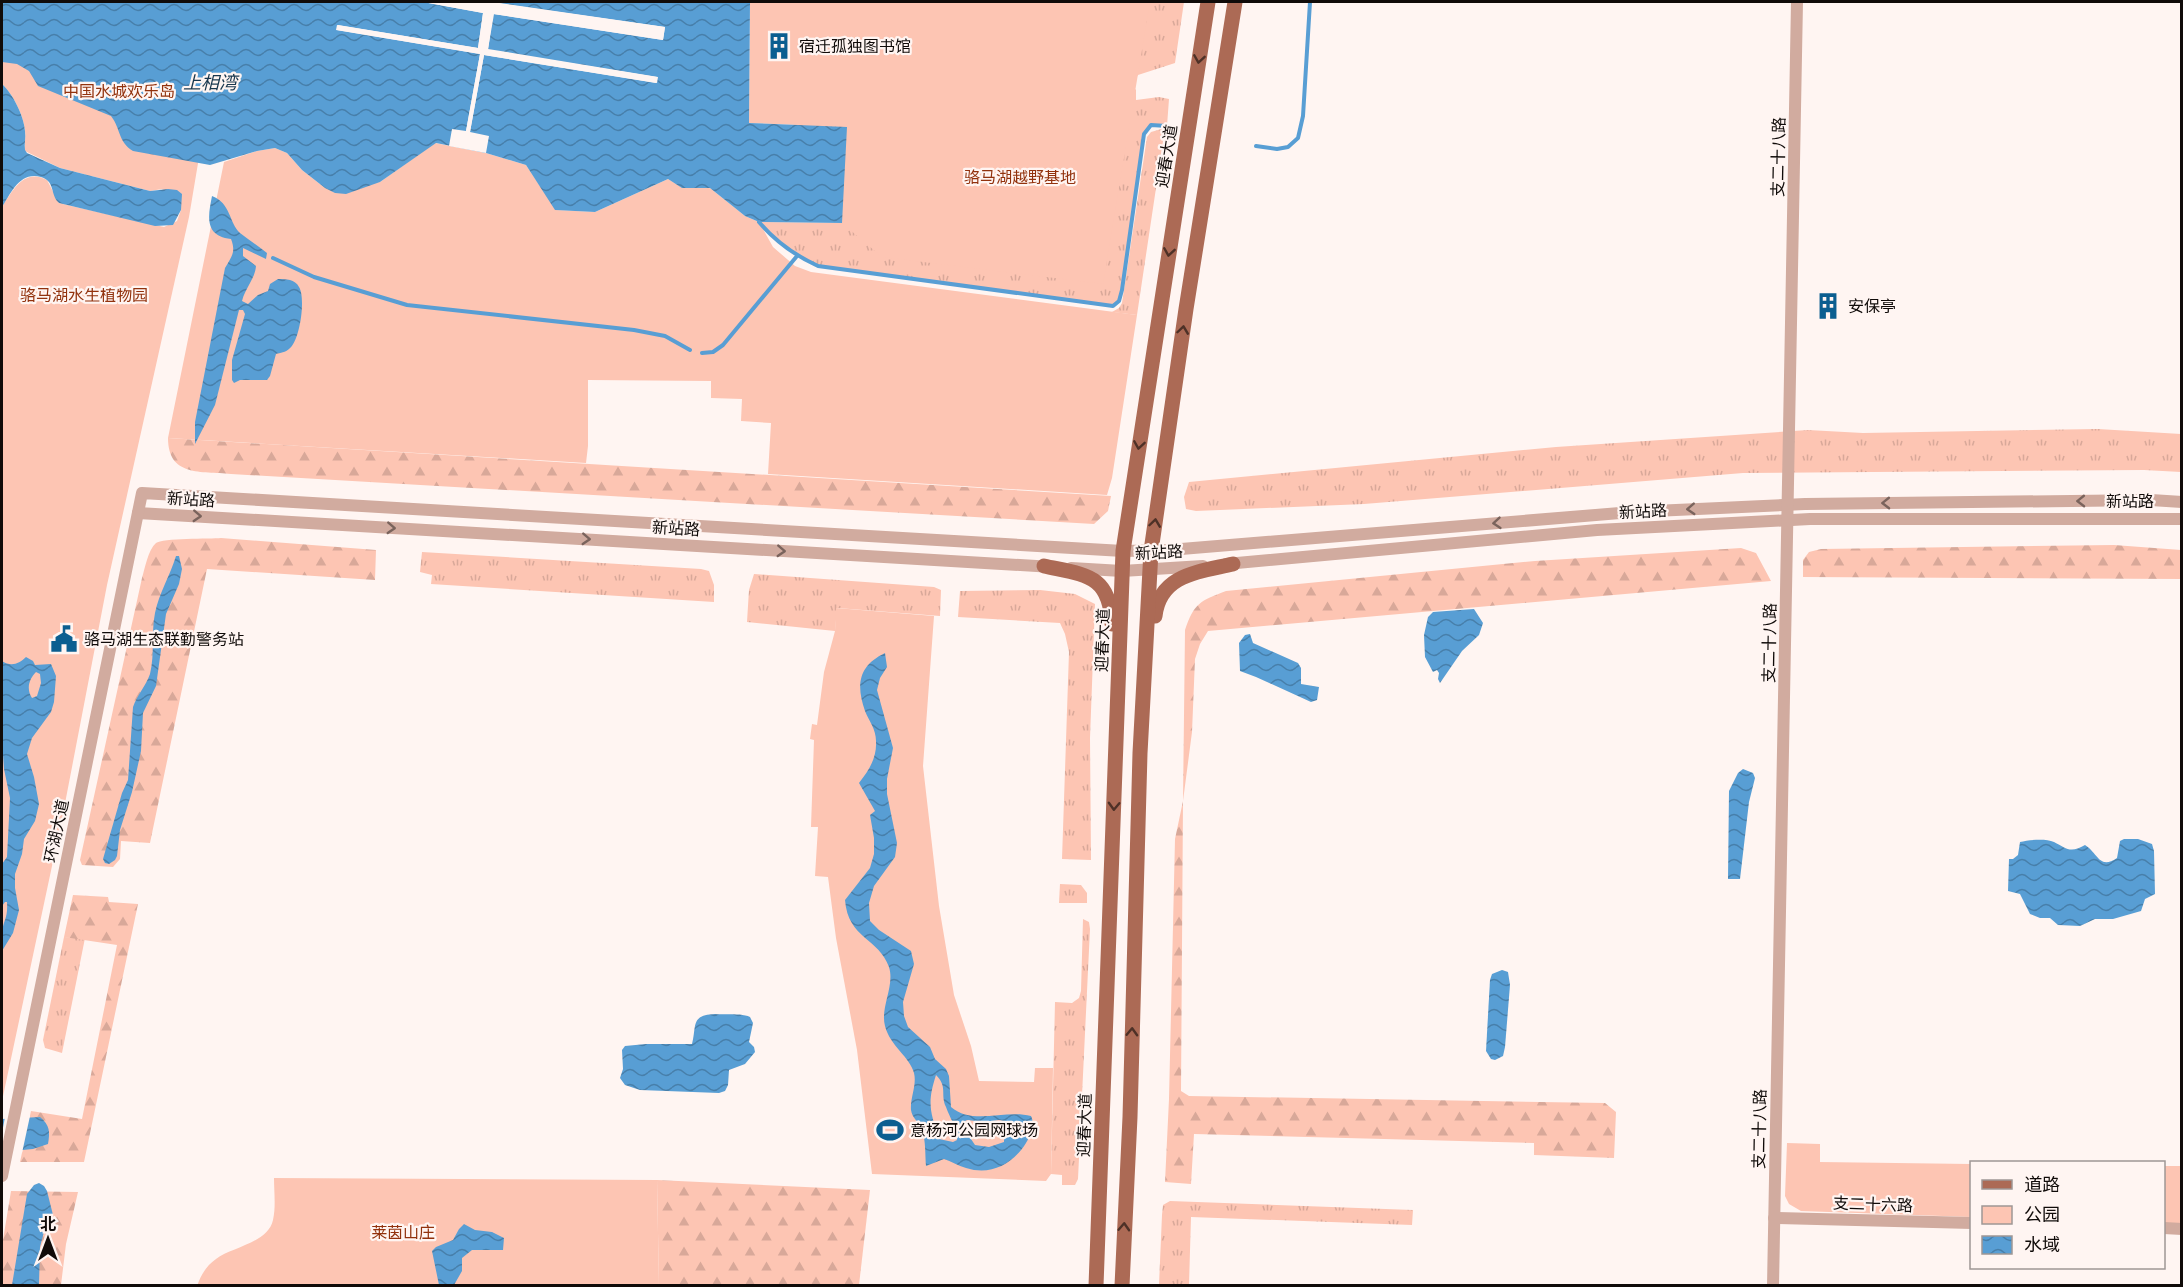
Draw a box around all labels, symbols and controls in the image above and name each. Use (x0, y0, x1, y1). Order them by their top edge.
building icon: 宿迁孤独图书馆 (764, 31, 794, 61)
place label: 宿迁孤独图书馆 (799, 37, 911, 56)
one-way arrow (1194, 55, 1206, 64)
water label: 上相湾 (183, 72, 240, 94)
park label: 中国水城欢乐岛 (63, 82, 175, 101)
street label: 支二十八路 (1768, 117, 1789, 197)
street label: 迎春大道 (1152, 123, 1181, 189)
park label: 骆马湖越野基地 (964, 168, 1076, 187)
one-way arrow (1164, 247, 1176, 257)
park label: 骆马湖水生植物园 (20, 286, 148, 305)
building icon: 安保亭 (1813, 291, 1843, 321)
place label: 安保亭 (1848, 297, 1896, 316)
one-way arrow (1177, 325, 1189, 335)
one-way arrow (1134, 440, 1146, 449)
street label: 新站路 (167, 489, 215, 510)
street label: 新站路 (2106, 492, 2154, 511)
one-way arrow (2077, 495, 2086, 507)
one-way arrow (1882, 497, 1891, 509)
street label: 新站路 (1619, 501, 1667, 522)
one-way arrow (1687, 503, 1696, 516)
one-way arrow (192, 509, 201, 522)
one-way arrow (1492, 516, 1501, 529)
street label: 新站路 (652, 518, 700, 539)
one-way arrow (1149, 518, 1161, 528)
one-way arrow (387, 521, 396, 534)
one-way arrow (581, 532, 590, 545)
street label: 新站路 (1135, 542, 1183, 563)
one-way arrow (776, 544, 785, 557)
street label: 支二十八路 (1759, 603, 1780, 683)
street label: 迎春大道 (1092, 608, 1113, 672)
public building icon: 骆马湖生态联勤警务站 (49, 624, 79, 654)
place label: 骆马湖生态联勤警务站 (84, 630, 244, 649)
street label: 环湖大道 (41, 798, 72, 864)
one-way arrow (1108, 802, 1121, 811)
one-way arrow (1126, 1028, 1138, 1037)
street label: 支二十八路 (1749, 1089, 1770, 1169)
street label: 迎春大道 (1074, 1093, 1095, 1157)
sports icon: 意杨河公园网球场 (875, 1115, 905, 1145)
place label: 意杨河公园网球场 (910, 1121, 1038, 1140)
legend (1970, 1161, 2165, 1269)
text: 道路 (2024, 1174, 2060, 1196)
street label: 支二十六路 (1833, 1194, 1913, 1215)
text: 公园 (2024, 1204, 2060, 1226)
north arrow (18, 1209, 78, 1269)
text: 北 (40, 1215, 56, 1234)
park label: 莱茵山庄 (371, 1223, 435, 1242)
one-way arrow (1118, 1223, 1131, 1232)
text: 水域 (2024, 1234, 2060, 1256)

